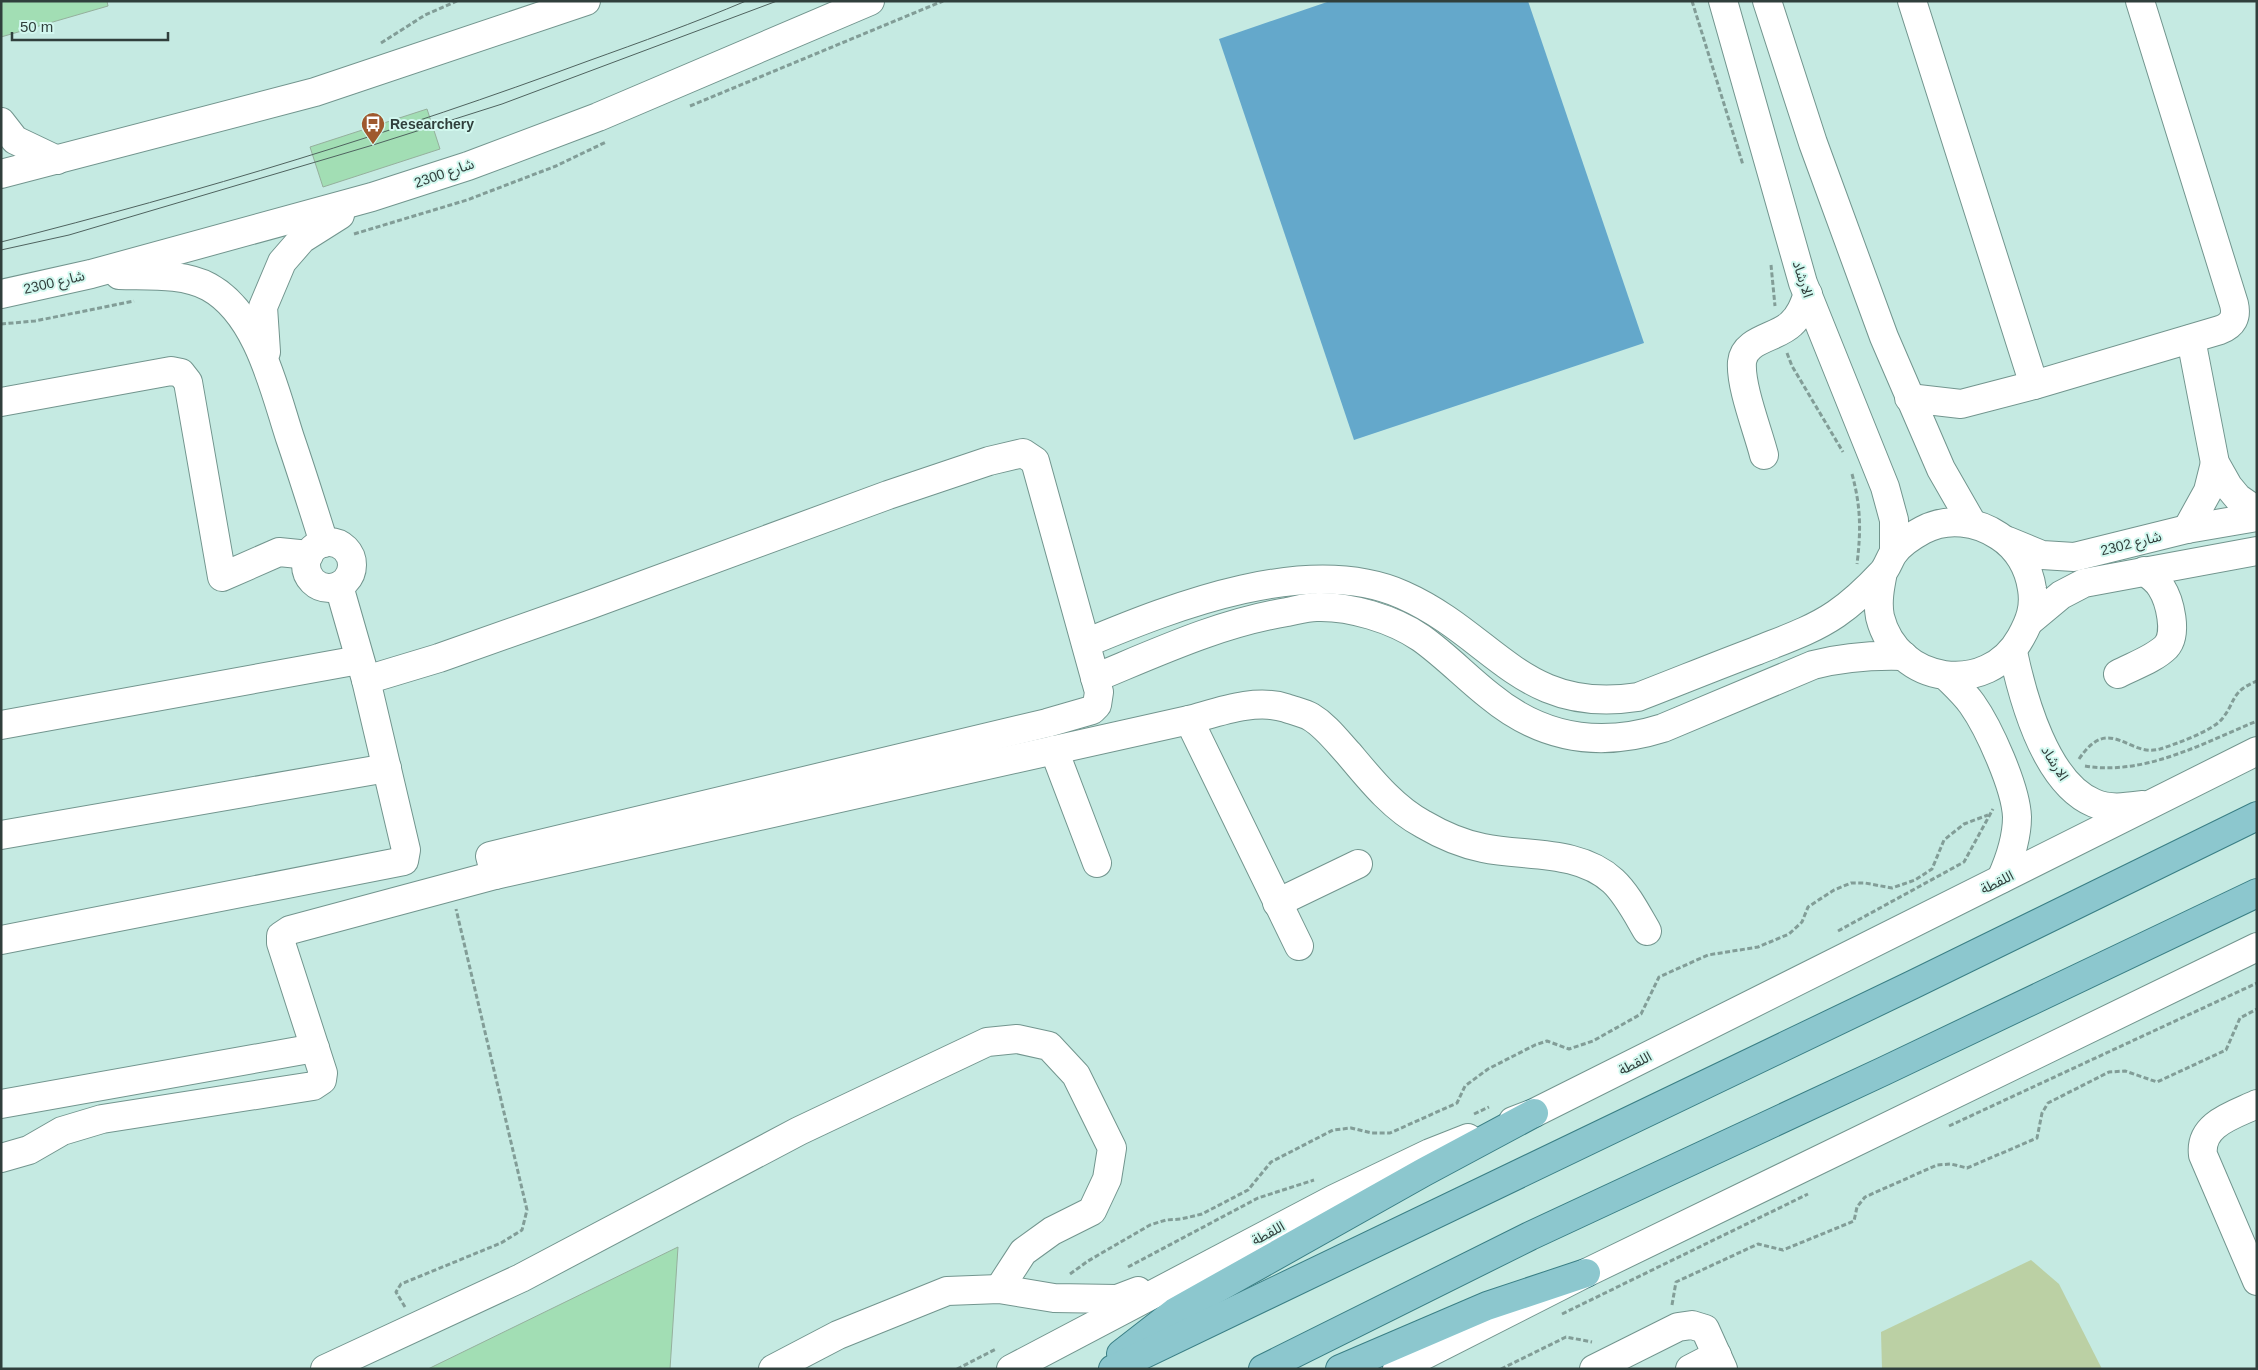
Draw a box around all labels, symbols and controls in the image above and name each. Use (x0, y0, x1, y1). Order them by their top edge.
scale bar (12, 10, 169, 42)
text: 50 m (20, 18, 53, 35)
bus stop icon: Researchery (360, 111, 386, 145)
place label: Researchery (390, 116, 474, 132)
street label: شارع 2300 (412, 155, 477, 194)
street label: الارشاد (1789, 258, 1816, 300)
street label: شارع 2300 (22, 267, 87, 300)
street label: شارع 2302 (2099, 528, 2164, 561)
street label: الارشاد (2037, 743, 2072, 784)
street label: اللقطة (1978, 867, 2016, 897)
street label: اللقطة (1616, 1048, 1654, 1078)
street label: اللقطة (1249, 1218, 1287, 1248)

